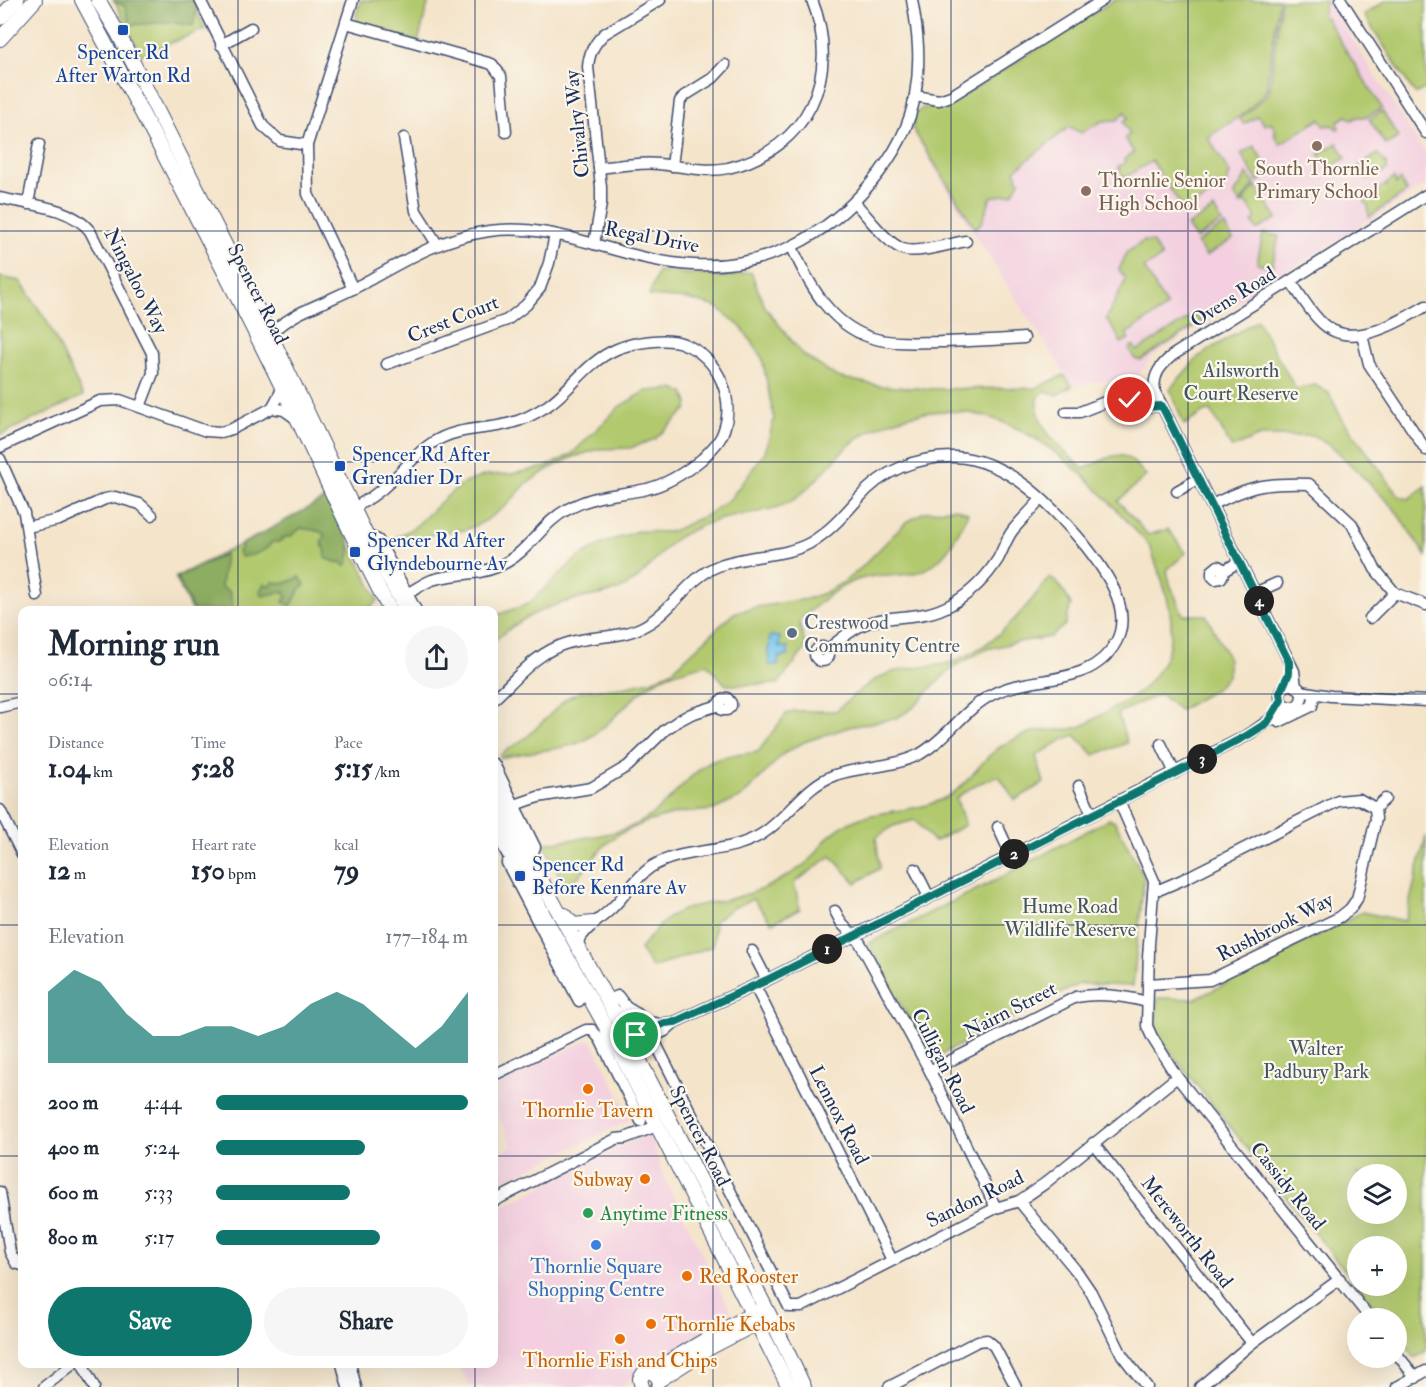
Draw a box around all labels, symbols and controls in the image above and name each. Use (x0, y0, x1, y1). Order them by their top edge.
marker: Spencer Rd After Warton Rd (116, 23, 130, 37)
place label: Spencer Rd After Warton Rd (55, 40, 190, 88)
street label: Chivalry Way (559, 68, 595, 179)
marker: South Thornlie Primary School (1310, 139, 1324, 153)
place label: South Thornlie Primary School (1255, 156, 1379, 204)
place label: Thornlie Senior High School (1098, 168, 1226, 216)
marker: Thornlie Senior High School (1079, 184, 1093, 198)
street label: Regal Drive (603, 216, 701, 258)
street label: Ningaloo Way (99, 224, 174, 339)
street label: Spencer Road (221, 239, 294, 349)
street label: Ovens Road (1186, 261, 1281, 333)
street label: Crest Court (404, 289, 503, 349)
park label: Ailsworth Court Reserve (1184, 358, 1298, 406)
pin (1104, 374, 1155, 425)
icon: check (1113, 383, 1146, 416)
place label: Spencer Rd After Grenadier Dr (352, 442, 490, 490)
marker: Spencer Rd After Grenadier Dr (333, 459, 347, 473)
place label: Spencer Rd After Glyndebourne Av (367, 528, 507, 576)
marker: Spencer Rd After Glyndebourne Av (348, 545, 362, 559)
pin: 4 (1244, 586, 1274, 616)
text: 4 (1255, 591, 1263, 611)
place label: Crestwood Community Centre (804, 610, 960, 658)
text: Morning run (48, 624, 220, 665)
button: share (405, 626, 468, 689)
marker: Crestwood Community Centre (785, 626, 799, 640)
text: 06:14 (48, 667, 91, 692)
text: Distance (48, 733, 104, 753)
text: Time (191, 733, 226, 753)
text: Pace (334, 733, 363, 753)
pin: 3 (1187, 744, 1217, 774)
text: 3 (1199, 749, 1205, 769)
text: 1.04 (48, 753, 90, 785)
text: 5:28 (191, 753, 234, 785)
text: 5:15 (334, 753, 373, 785)
text: km (90, 762, 113, 782)
text: /km (373, 762, 400, 782)
text: Elevation (48, 835, 109, 855)
text: Heart rate (191, 835, 256, 855)
text: kcal (334, 835, 359, 855)
pin: 2 (999, 839, 1029, 869)
text: 2 (1010, 844, 1018, 864)
place label: Spencer Rd Before Kenmare Av (532, 852, 687, 900)
text: 12 (48, 855, 70, 887)
text: 150 (191, 855, 225, 887)
text: 79 (334, 855, 359, 887)
text: m (70, 864, 86, 884)
text: bpm (225, 864, 256, 884)
marker: Spencer Rd Before Kenmare Av (513, 869, 527, 883)
street label: Rushbrook Way (1213, 886, 1338, 967)
park label: Hume Road Wildlife Reserve (1003, 894, 1136, 942)
text: Elevation (48, 924, 124, 949)
text: 177–184 m (385, 924, 468, 949)
pin: 1 (812, 934, 842, 964)
text: 1 (824, 939, 830, 959)
street label: Nairn Street (959, 976, 1061, 1044)
street label: Culligan Road (906, 1004, 980, 1118)
pin (610, 1009, 661, 1060)
icon: arrive (619, 1018, 652, 1051)
park label: Walter Padbury Park (1263, 1036, 1370, 1084)
street label: Lennox Road (803, 1061, 875, 1169)
street label: Spencer Road (663, 1081, 736, 1191)
marker: Thornlie Tavern (581, 1082, 595, 1096)
text: 200 m (48, 1090, 98, 1115)
text: 4:44 (144, 1090, 181, 1115)
place label: Thornlie Tavern (523, 1098, 653, 1123)
text: 400 m (48, 1135, 99, 1160)
text: 5:24 (144, 1135, 179, 1160)
street label: Cassidy Road (1245, 1137, 1331, 1235)
map controls (1347, 1164, 1407, 1368)
button: layers (1347, 1164, 1407, 1224)
street label: Sandon Road (922, 1165, 1028, 1233)
place label: Subway (573, 1167, 634, 1192)
street label: Mereworth Road (1135, 1171, 1239, 1293)
marker: Subway (638, 1172, 652, 1186)
text: 600 m (48, 1180, 98, 1205)
text: 5:33 (144, 1180, 173, 1205)
place label: Anytime Fitness (599, 1201, 728, 1226)
marker: Anytime Fitness (581, 1206, 595, 1220)
text: 800 m (48, 1225, 98, 1250)
text: 5:17 (144, 1225, 174, 1250)
button: + (1347, 1236, 1407, 1296)
marker: Thornlie Square Shopping Centre (589, 1238, 603, 1252)
place label: Thornlie Square Shopping Centre (528, 1254, 664, 1303)
place label: Red Rooster (699, 1264, 799, 1289)
marker: Red Rooster (680, 1269, 694, 1283)
button: Save (48, 1287, 252, 1356)
button: Share (264, 1287, 468, 1356)
button: − (1347, 1308, 1407, 1368)
place label: Thornlie Kebabs (663, 1312, 796, 1337)
marker: Thornlie Kebabs (644, 1317, 658, 1331)
marker: Thornlie Fish and Chips (613, 1332, 627, 1346)
place label: Thornlie Fish and Chips (523, 1348, 718, 1374)

